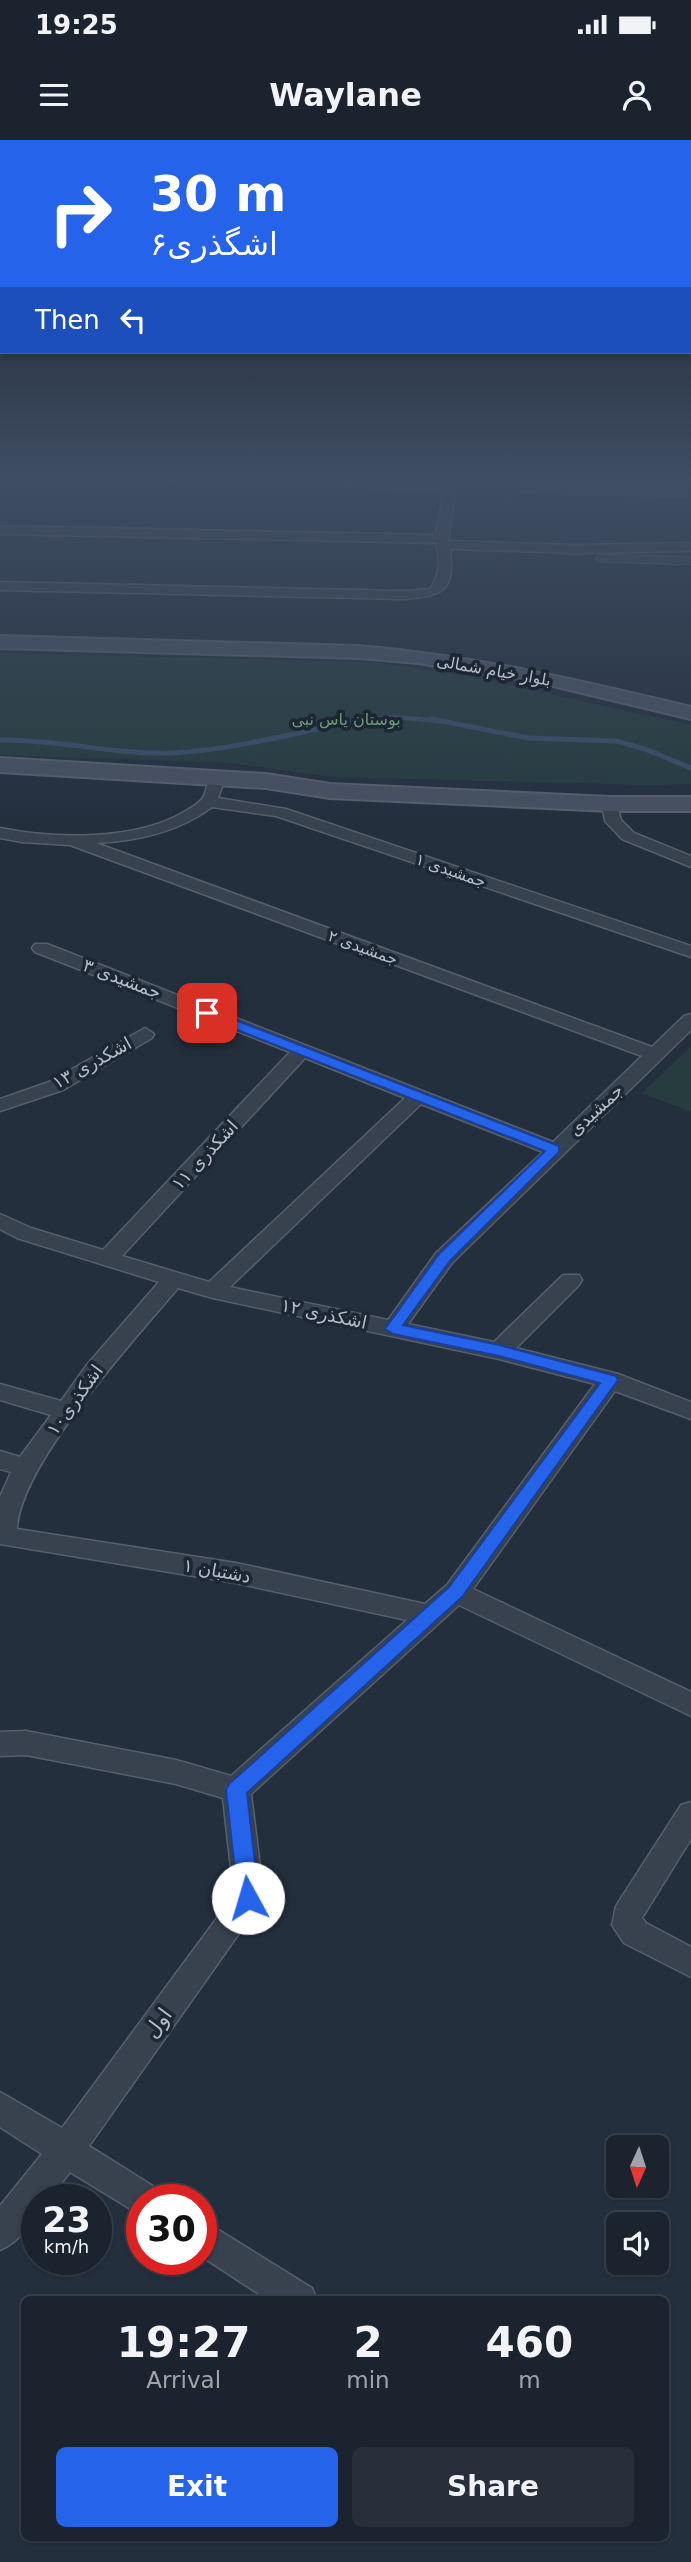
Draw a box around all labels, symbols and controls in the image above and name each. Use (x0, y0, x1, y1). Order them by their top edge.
text: 19:25 (35, 10, 118, 40)
icon: menu (35, 76, 73, 114)
text: Waylane (269, 76, 422, 114)
icon: person (618, 76, 656, 114)
text: 30 m (150, 166, 286, 223)
icon: right (35, 168, 126, 259)
text: اشگذری۶ (150, 225, 278, 263)
icon: left (114, 301, 152, 339)
text: Then (35, 305, 100, 335)
street label: بلوار خیام شمالی (435, 651, 552, 691)
park label: بوستان یاس نبی (291, 710, 401, 730)
street label: جمشیدی ۱ (413, 850, 488, 891)
street label: جمشیدی ۲ (325, 926, 400, 969)
street label: جمشیدی ۳ (80, 954, 164, 1003)
pin (177, 983, 237, 1043)
icon: arrive (188, 994, 226, 1032)
street label: اشکذری ۱۳ (48, 1032, 135, 1093)
street label: جمشیدی (564, 1079, 627, 1140)
street label: اشکذری ۱۱ (167, 1116, 242, 1194)
street label: اشکذری ۱۲ (279, 1294, 369, 1333)
street label: اشکذری۱۰ (42, 1361, 107, 1439)
street label: دشتبان ۱ (182, 1554, 252, 1587)
position arrow (211, 1861, 285, 1935)
street label: اول (139, 2003, 177, 2043)
north arrow (606, 2135, 668, 2198)
map controls (606, 2135, 669, 2275)
speed limit sign: 30 (126, 2184, 217, 2275)
text: 23 (42, 2200, 91, 2240)
button: sound (606, 2212, 669, 2275)
text: km/h (44, 2236, 89, 2257)
text: 19:27 (117, 2318, 251, 2367)
text: 2 (353, 2318, 383, 2367)
text: 460 (486, 2318, 573, 2367)
text: Arrival (146, 2367, 221, 2393)
text: min (346, 2367, 390, 2393)
text: m (518, 2367, 541, 2393)
button: Exit (56, 2447, 338, 2527)
button: Share (352, 2447, 634, 2527)

